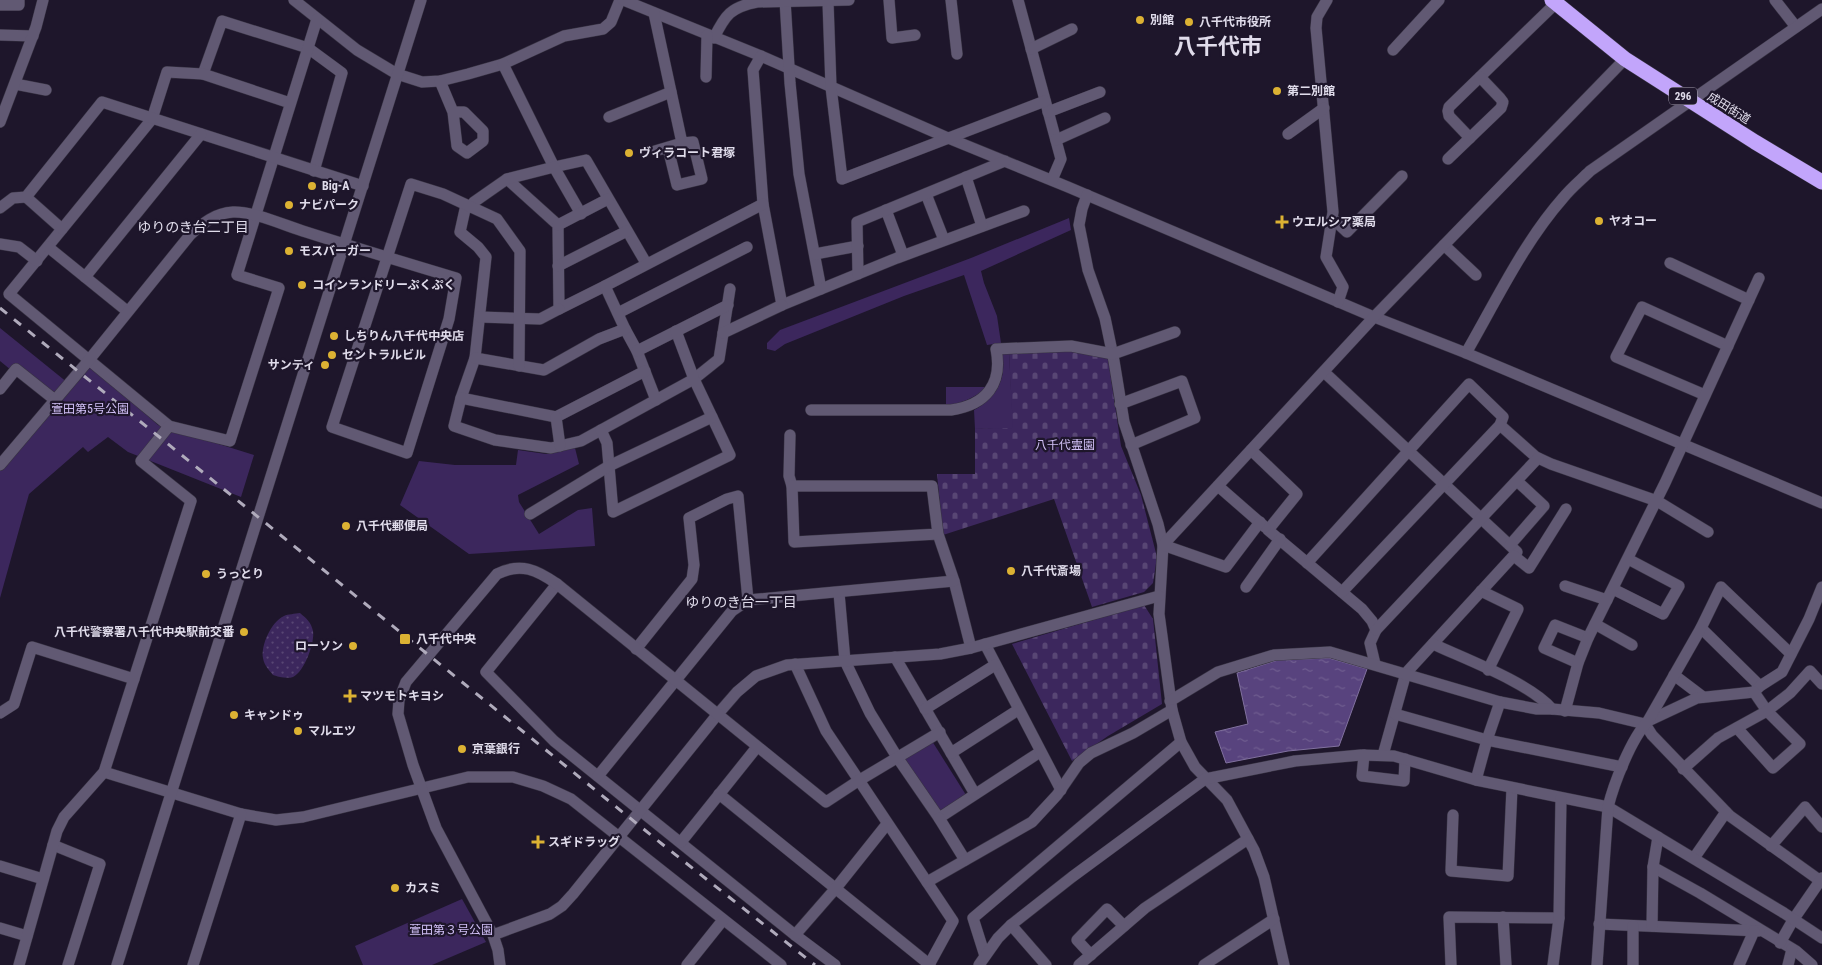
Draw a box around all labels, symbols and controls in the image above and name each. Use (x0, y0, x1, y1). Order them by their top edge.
place label: 別館 (1150, 13, 1174, 27)
marker: 別館 (1134, 14, 1146, 26)
place label: 八千代市役所 (1199, 15, 1271, 29)
marker: 八千代市役所 (1183, 16, 1195, 28)
district label: 八千代市 (1174, 34, 1262, 59)
place label: 第二別館 (1287, 84, 1335, 98)
marker: 第二別館 (1271, 85, 1283, 97)
road number: 296 (1669, 88, 1697, 104)
street label: 成田街道 (1705, 89, 1753, 127)
place label: ヴィラコート君塚 (639, 146, 735, 160)
marker: ヴィラコート君塚 (623, 147, 635, 159)
place label: Big-A (322, 179, 350, 193)
marker: Big-A (306, 180, 318, 192)
place label: ナビパーク (299, 198, 359, 212)
marker: ナビパーク (283, 199, 295, 211)
place label: ヤオコー (1609, 214, 1657, 228)
place label: ウエルシア薬局 (1292, 215, 1376, 229)
marker: ヤオコー (1593, 215, 1605, 227)
marker: ウエルシア薬局 (1276, 216, 1288, 228)
district label: ゆりのき台二丁目 (137, 219, 249, 235)
place label: モスバーガー (299, 244, 371, 258)
marker: モスバーガー (283, 245, 295, 257)
place label: コインランドリーぷくぷく (312, 278, 456, 292)
marker: コインランドリーぷくぷく (296, 279, 308, 291)
place label: しちりん八千代中央店 (344, 329, 464, 343)
marker: しちりん八千代中央店 (328, 330, 340, 342)
place label: セントラルビル (342, 348, 426, 362)
marker: セントラルビル (326, 349, 338, 361)
place label: サンティ (268, 358, 315, 372)
marker: サンティ (319, 359, 331, 371)
park label: 萱田第5号公園 (51, 402, 129, 416)
park label: 八千代霊園 (1035, 438, 1095, 452)
place label: 八千代郵便局 (356, 519, 428, 533)
marker: 八千代郵便局 (340, 520, 352, 532)
place label: 八千代斎場 (1021, 564, 1081, 578)
marker: 八千代斎場 (1005, 565, 1017, 577)
place label: うっとり (216, 567, 264, 581)
marker: うっとり (200, 568, 212, 580)
district label: ゆりのき台一丁目 (685, 594, 797, 610)
place label: 八千代警察署八千代中央駅前交番 (54, 625, 235, 639)
marker: 八千代警察署八千代中央駅前交番 (238, 626, 250, 638)
marker: 八千代中央 (398, 632, 412, 646)
place label: 八千代中央 (416, 632, 476, 646)
place label: ローソン (295, 639, 343, 653)
marker: ローソン (347, 640, 359, 652)
place label: マツモトキヨシ (360, 689, 444, 703)
marker: マツモトキヨシ (344, 690, 356, 702)
place label: キャンドゥ (244, 708, 304, 722)
marker: キャンドゥ (228, 709, 240, 721)
place label: マルエツ (308, 724, 356, 738)
marker: マルエツ (292, 725, 304, 737)
place label: 京葉銀行 (472, 742, 520, 756)
marker: 京葉銀行 (456, 743, 468, 755)
place label: スギドラッグ (548, 835, 620, 849)
marker: スギドラッグ (532, 836, 544, 848)
place label: カスミ (405, 881, 441, 895)
marker: カスミ (389, 882, 401, 894)
park label: 萱田第３号公園 (409, 923, 493, 937)

